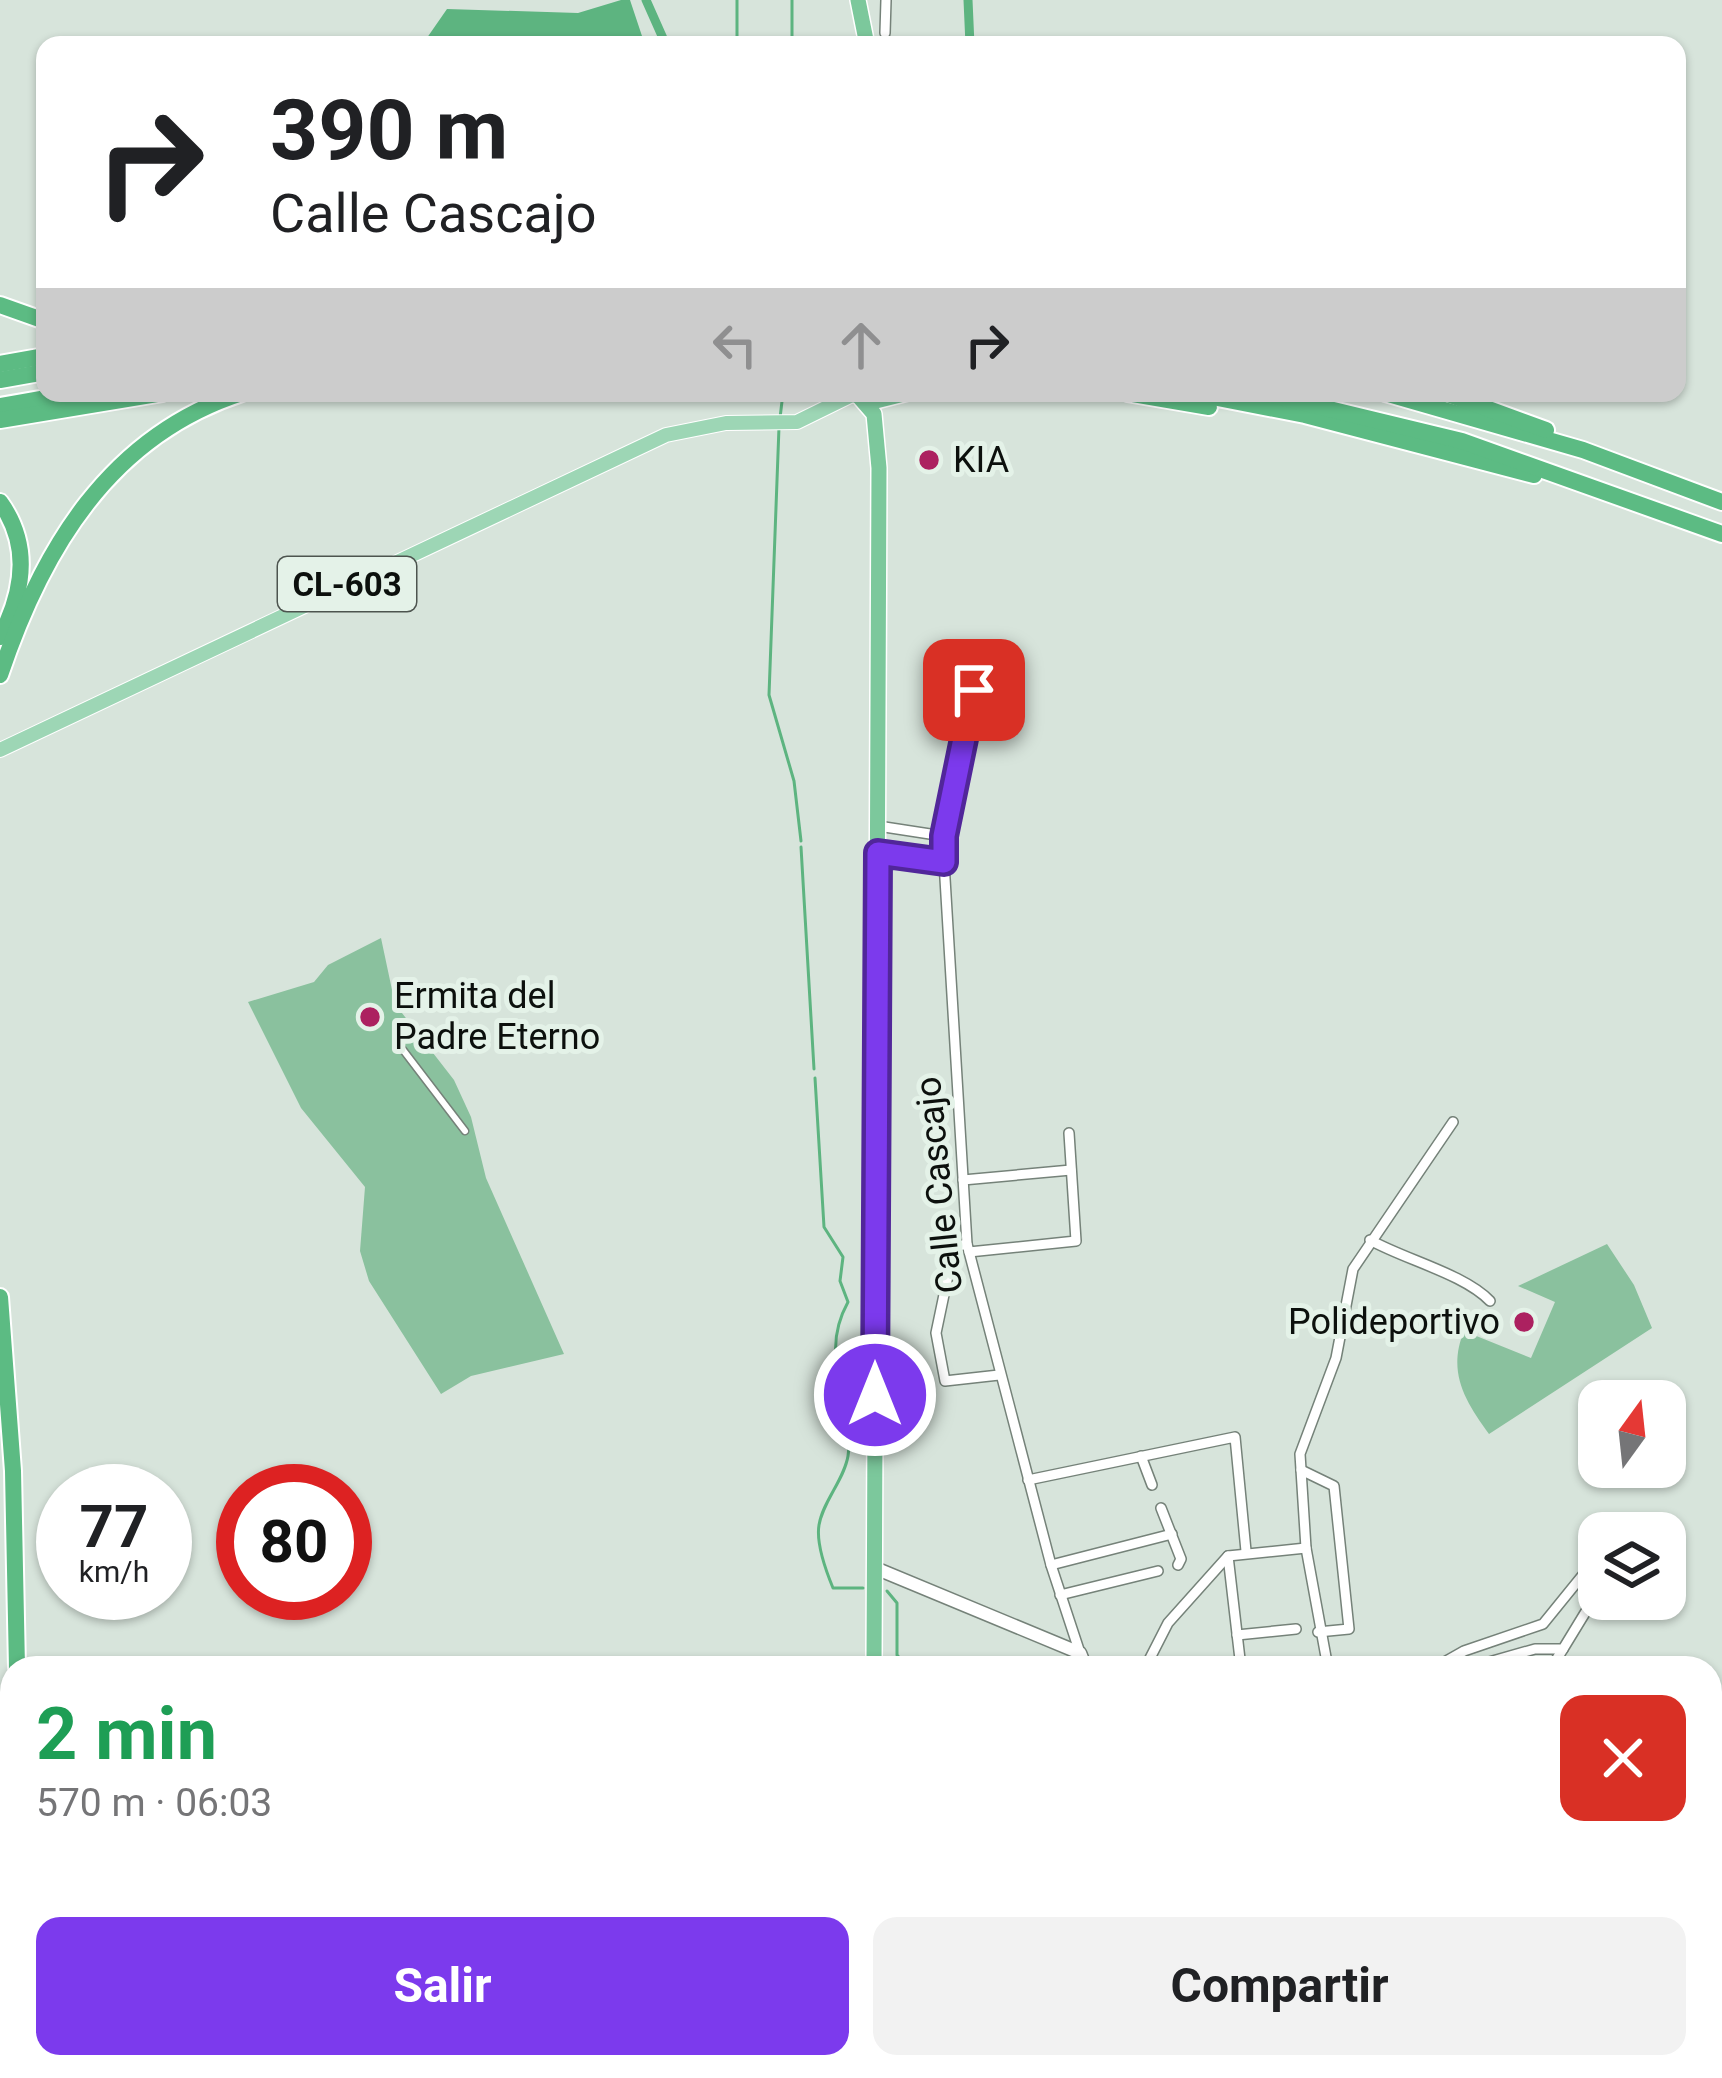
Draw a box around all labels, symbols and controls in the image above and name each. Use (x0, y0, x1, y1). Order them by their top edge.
text: 390 m (270, 81, 508, 180)
icon: right (72, 84, 228, 240)
text: Calle Cascajo (270, 182, 597, 245)
icon: left (702, 312, 768, 378)
icon: ahead (828, 312, 894, 378)
icon: right (954, 312, 1020, 378)
place label: KIA (953, 439, 1010, 481)
marker: KIA (916, 447, 942, 473)
road number: CL-603 (278, 557, 416, 611)
pin (923, 639, 1025, 741)
icon: arrive (941, 657, 1007, 723)
place label: Ermita del Padre Eterno (394, 975, 600, 1058)
marker: Ermita del Padre Eterno (357, 1004, 383, 1030)
street label: Calle Cascajo (907, 1075, 971, 1295)
place label: Polideportivo (1288, 1301, 1500, 1343)
marker: Polideportivo (1511, 1309, 1537, 1335)
position arrow (812, 1332, 938, 1458)
north arrow (1578, 1380, 1686, 1488)
map controls (1578, 1380, 1686, 1620)
speed limit sign: 80 (216, 1464, 372, 1620)
text: 77 (80, 1491, 148, 1562)
button: layers (1578, 1512, 1686, 1620)
text: km/h (79, 1554, 149, 1589)
text: 2 min (36, 1692, 217, 1777)
button: close (1560, 1695, 1686, 1821)
text: 570 m · 06:03 (36, 1780, 272, 1826)
button: Salir (36, 1917, 849, 2055)
button: Compartir (873, 1917, 1686, 2055)

